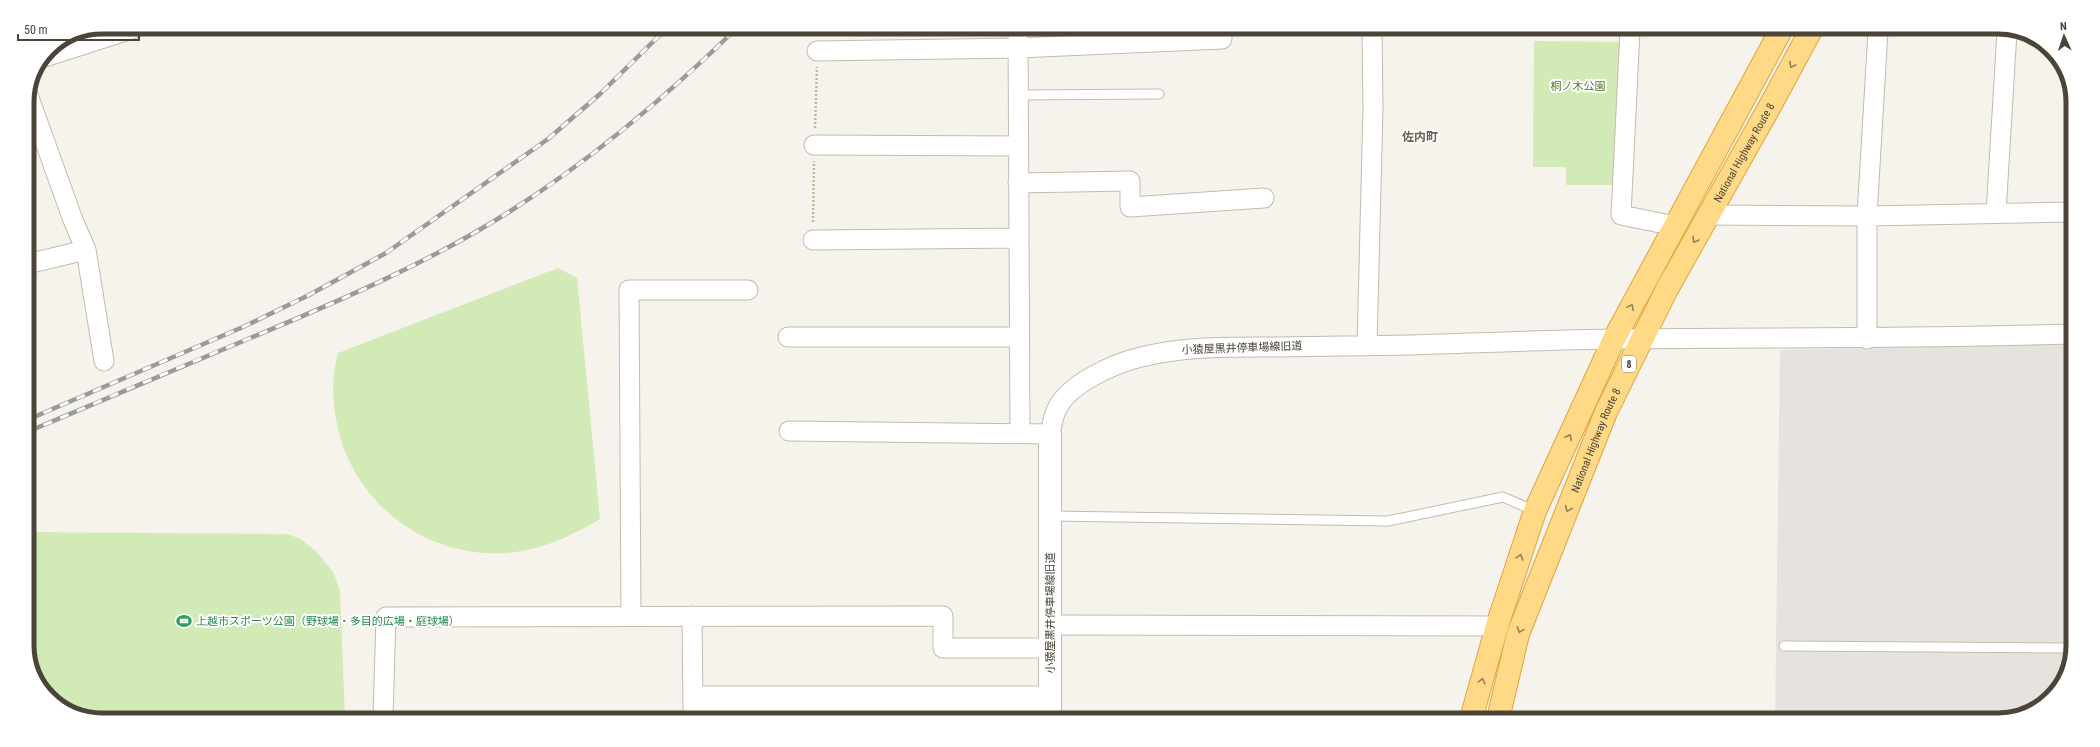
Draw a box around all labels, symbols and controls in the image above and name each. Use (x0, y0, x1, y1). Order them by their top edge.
scale bar (18, 16, 139, 42)
north arrow (2044, 16, 2084, 56)
text: N (2060, 20, 2067, 33)
text: 50 m (24, 23, 48, 37)
one-way arrow (1790, 61, 1797, 68)
park label: 桐ノ木公園 (1551, 80, 1606, 93)
street label: National Highway Route 8 (1711, 101, 1777, 204)
district label: 佐内町 (1402, 130, 1438, 144)
one-way arrow (1693, 236, 1700, 243)
one-way arrow (1627, 304, 1634, 311)
street label: 小猿屋黒井停車場線旧道 (1181, 339, 1303, 357)
road number: 8 (1622, 356, 1636, 372)
street label: National Highway Route 8 (1568, 386, 1623, 494)
one-way arrow (1564, 434, 1572, 441)
one-way arrow (1565, 505, 1573, 512)
street label: 小猿屋黒井停車場線旧道 (1044, 553, 1057, 674)
one-way arrow (1515, 554, 1523, 561)
sports icon: 上越市スポーツ公園（野球場・多目的広場・庭球場） (175, 612, 193, 630)
place label: 上越市スポーツ公園（野球場・多目的広場・庭球場） (196, 615, 460, 628)
one-way arrow (1517, 626, 1525, 633)
one-way arrow (1477, 678, 1485, 685)

